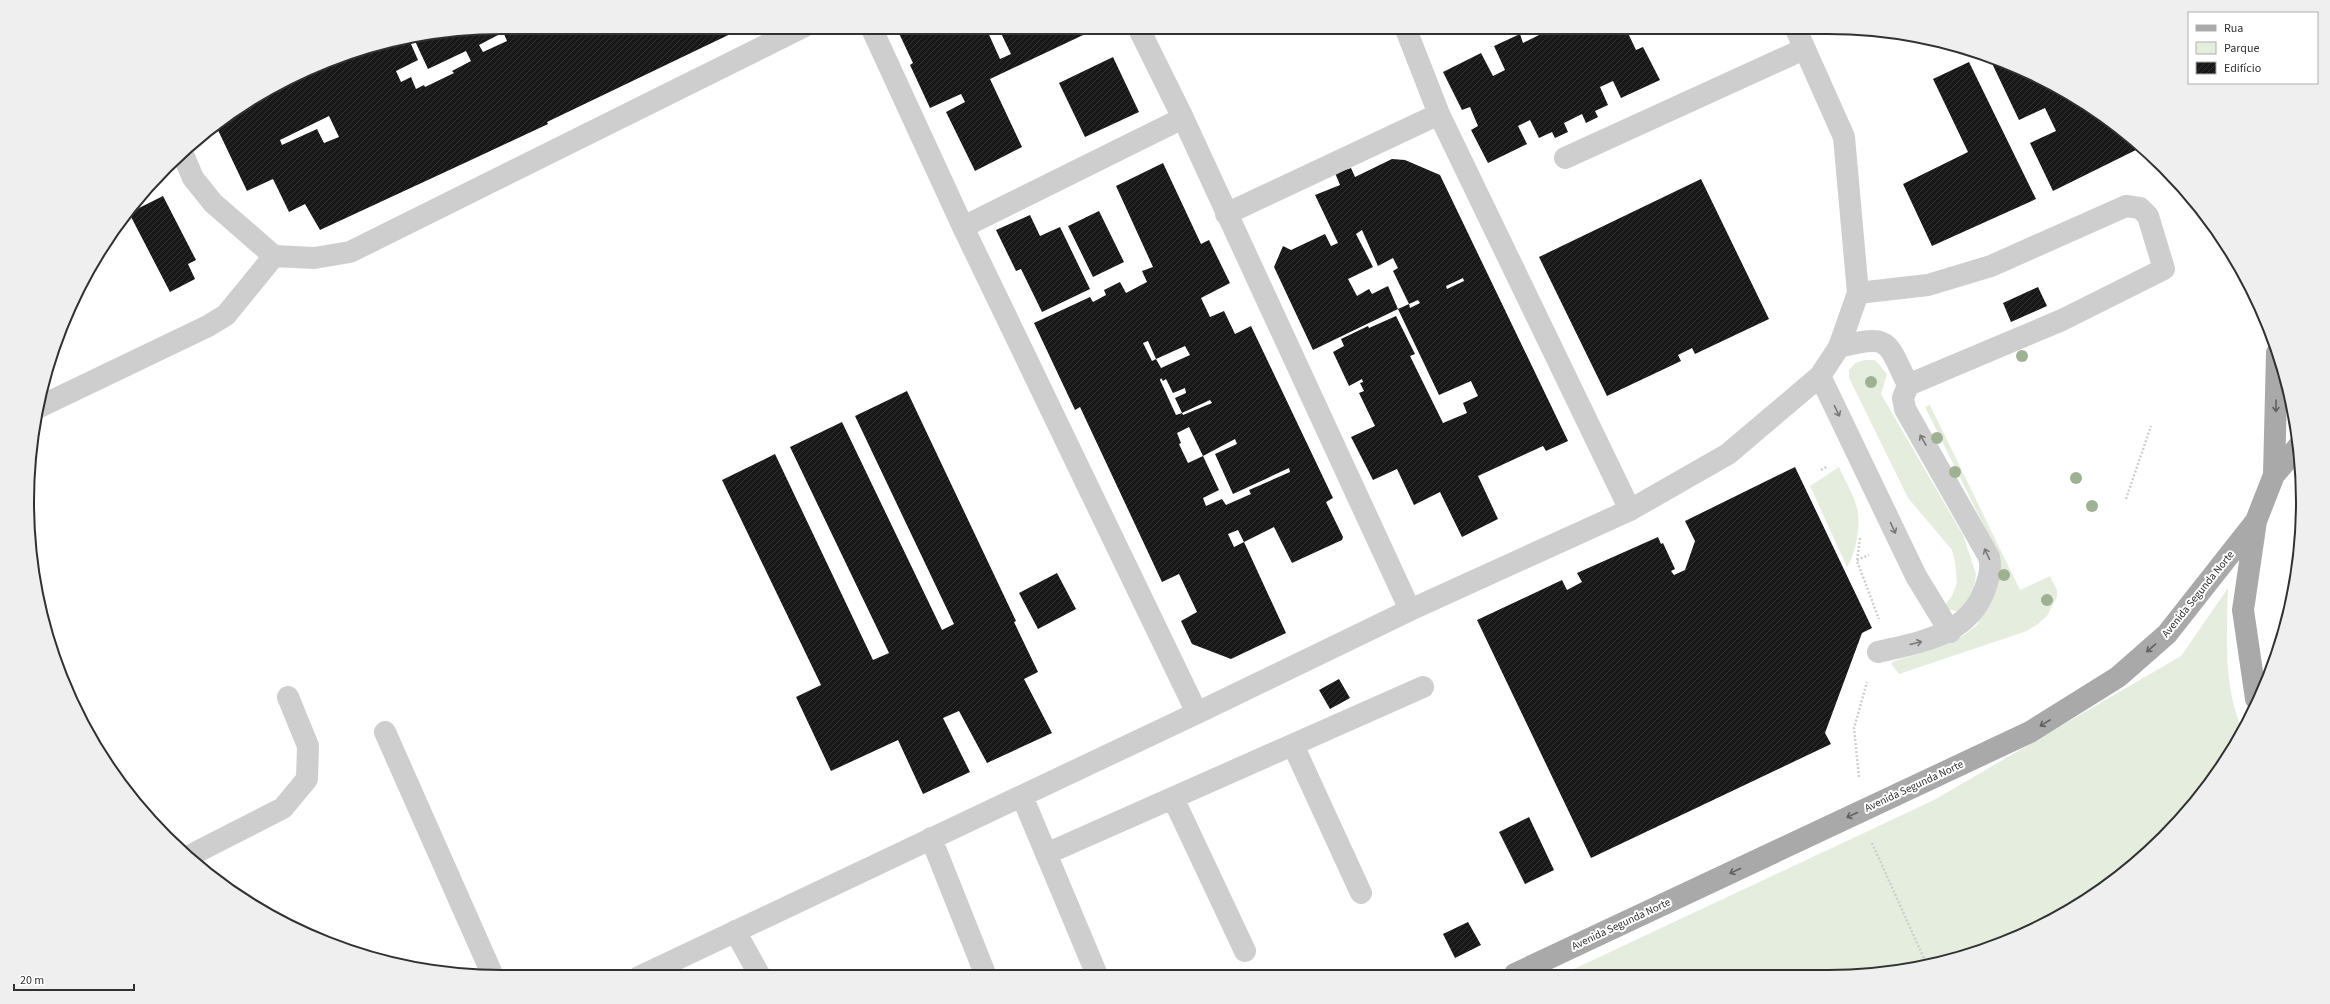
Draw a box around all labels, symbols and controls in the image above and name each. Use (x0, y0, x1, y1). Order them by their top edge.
legend (2188, 12, 2318, 84)
text: Rua (2224, 20, 2243, 37)
text: Parque (2224, 40, 2260, 57)
text: Edifício (2224, 60, 2261, 77)
one-way arrow (2272, 399, 2279, 412)
one-way arrow (1834, 404, 1841, 416)
one-way arrow (1919, 434, 1927, 446)
one-way arrow (1890, 522, 1897, 534)
street label: Avenida Segunda Norte (2158, 547, 2238, 641)
one-way arrow (1983, 548, 1990, 560)
one-way arrow (1909, 638, 1922, 646)
one-way arrow (2146, 643, 2156, 653)
one-way arrow (2039, 719, 2051, 727)
street label: Avenida Segunda Norte (1862, 756, 1966, 816)
one-way arrow (1847, 812, 1859, 819)
one-way arrow (1729, 867, 1741, 875)
street label: Avenida Segunda Norte (1569, 894, 1673, 954)
scale bar (14, 966, 134, 992)
text: 20 m (20, 972, 44, 989)

